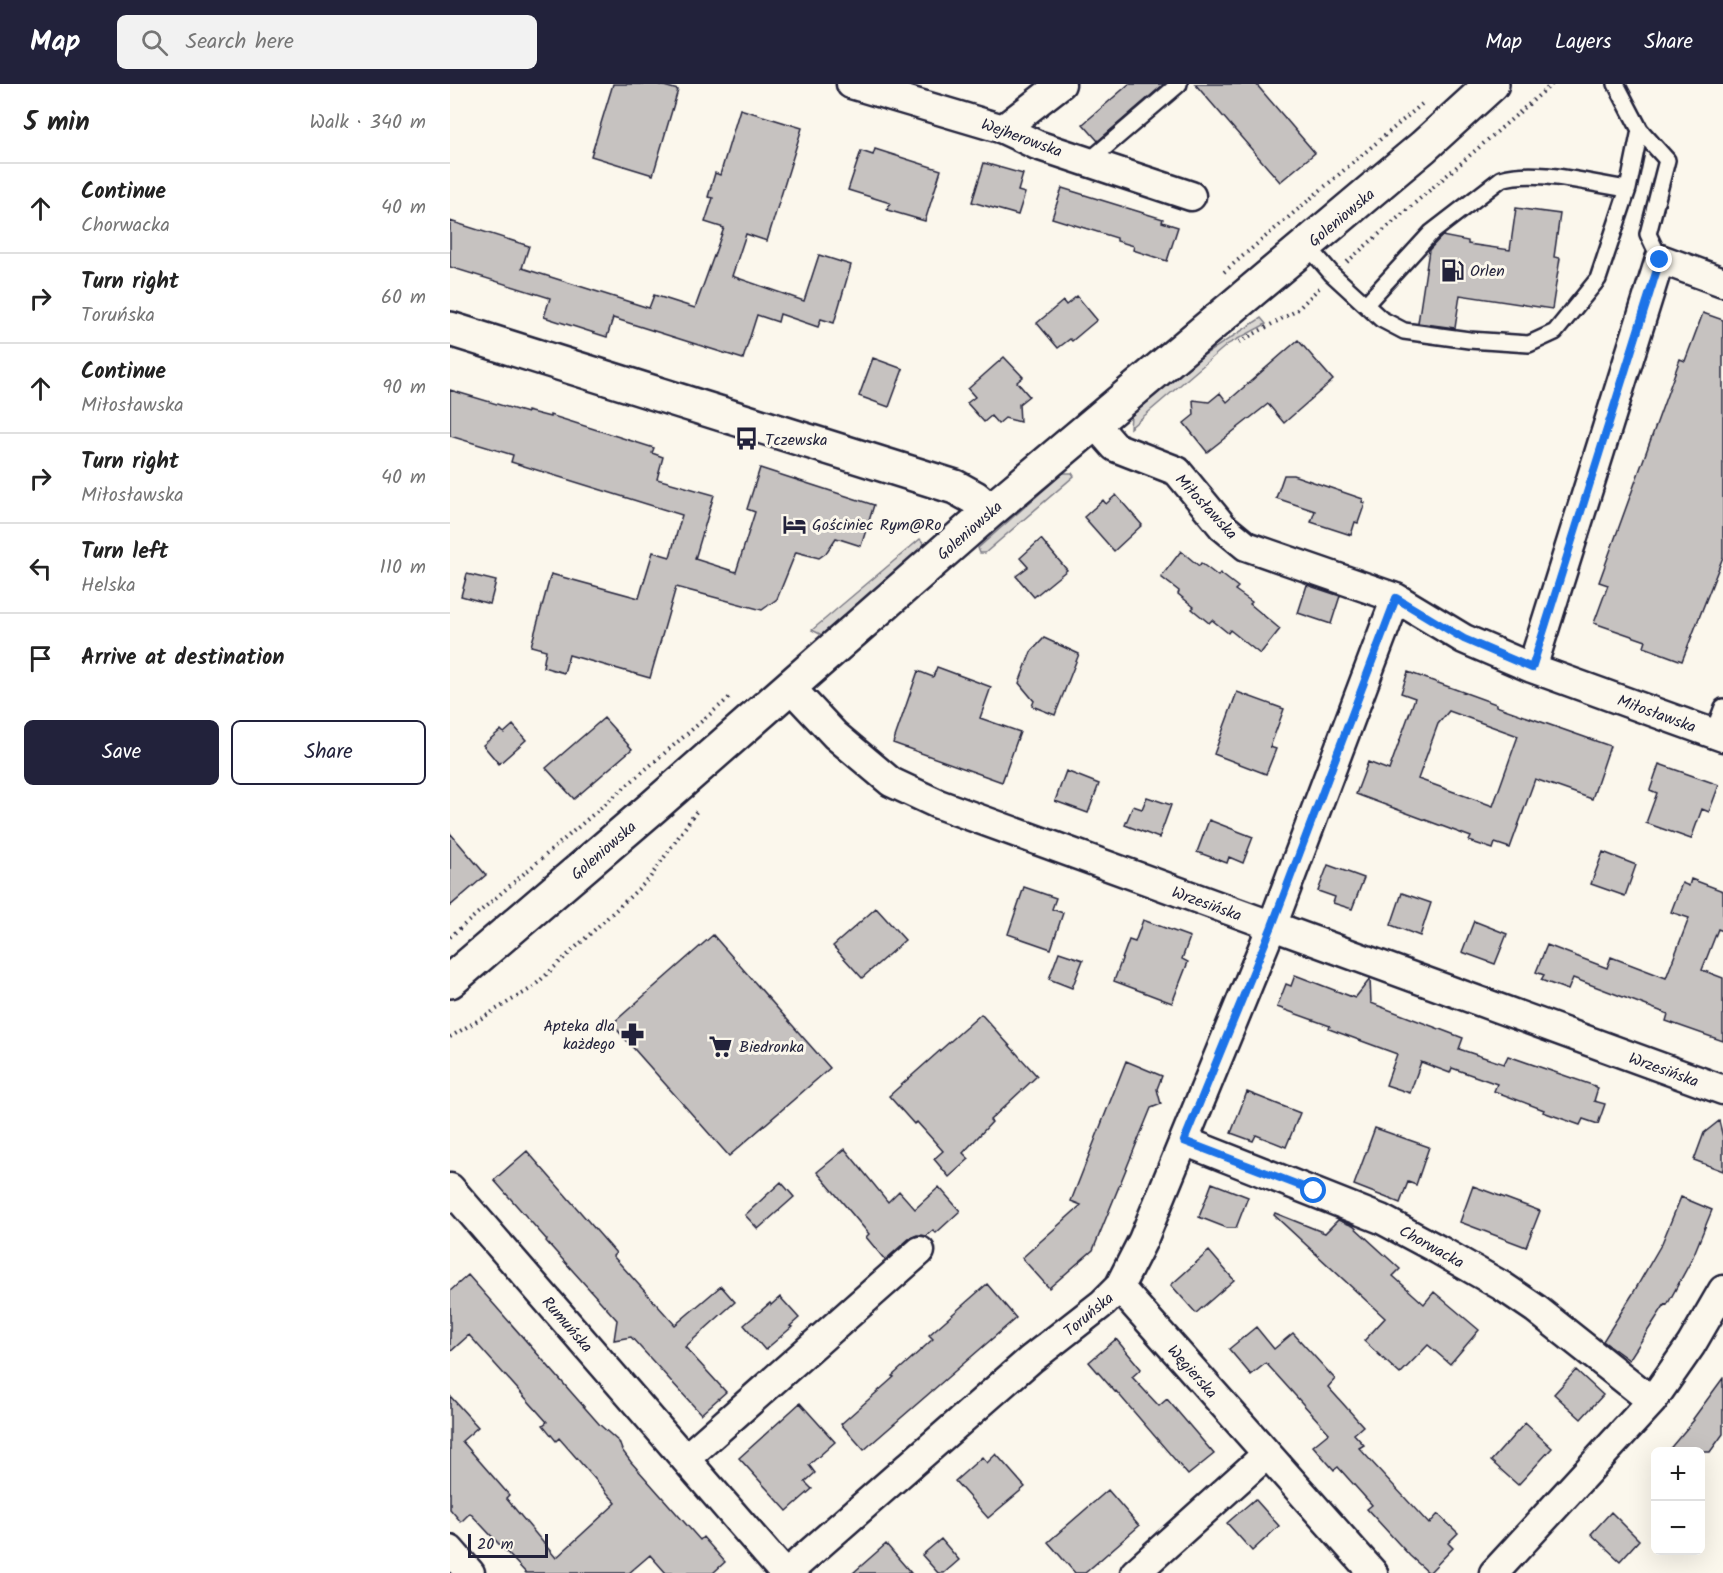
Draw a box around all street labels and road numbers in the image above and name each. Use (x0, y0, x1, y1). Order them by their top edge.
street label: Wejherowska (977, 112, 1066, 165)
street label: Goleniowska (1303, 183, 1381, 254)
street label: Miłosławska (1169, 468, 1243, 546)
street label: Goleniowska (931, 495, 1008, 567)
street label: Miłosławska (1614, 689, 1699, 740)
street label: Goleniowska (565, 815, 642, 887)
street label: Wrzesińska (1168, 880, 1245, 929)
street label: Wrzesińska (1625, 1046, 1702, 1095)
street label: Chorwacka (1394, 1219, 1468, 1275)
street label: Toruńska (1058, 1287, 1120, 1344)
street label: Rumuńska (535, 1291, 599, 1359)
street label: Węgierska (1161, 1339, 1223, 1405)

